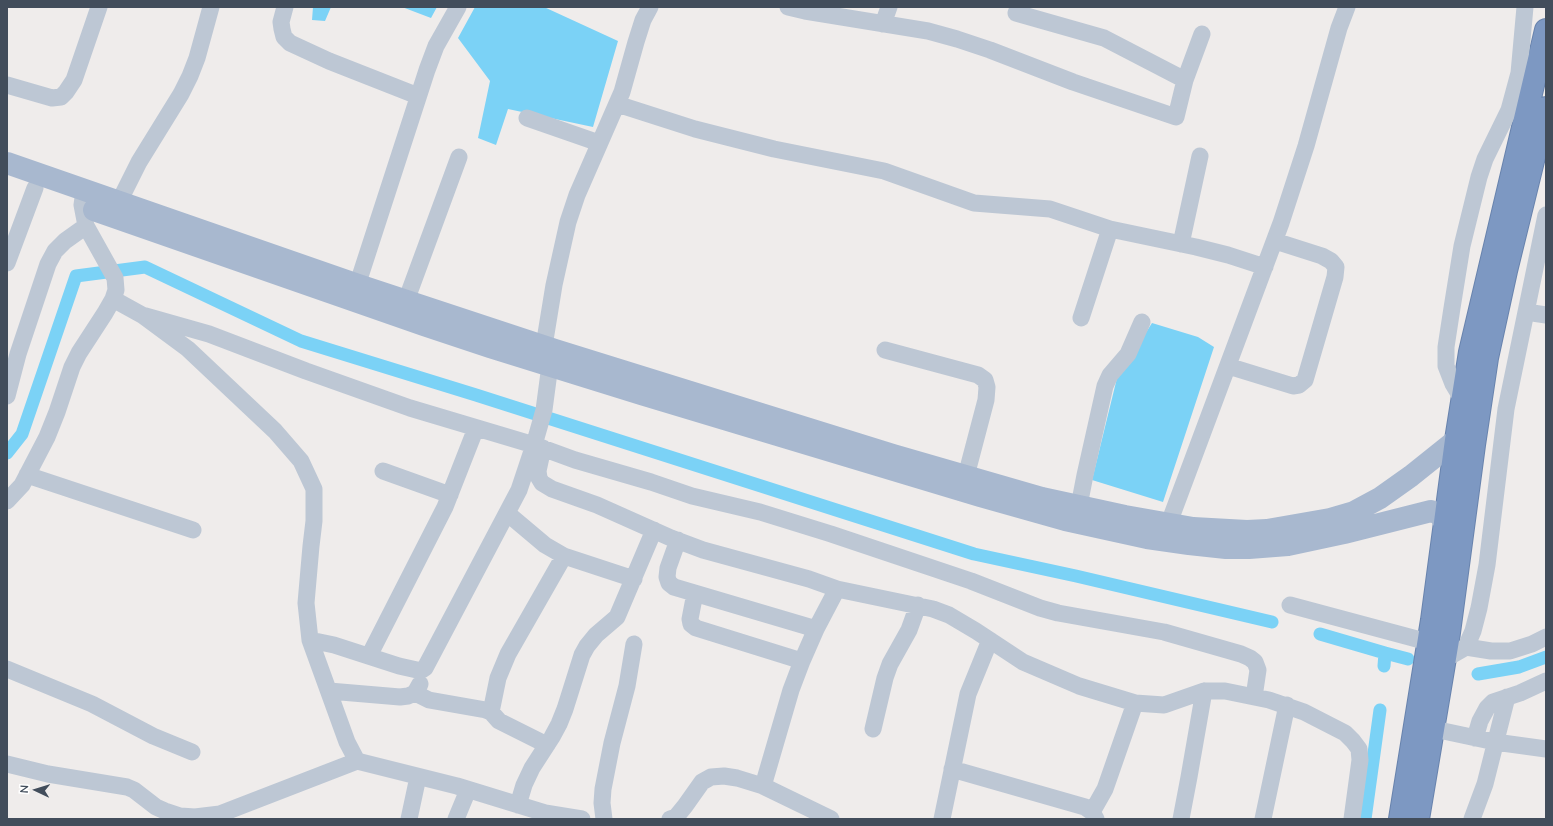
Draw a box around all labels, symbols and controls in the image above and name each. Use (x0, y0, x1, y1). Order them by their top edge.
north arrow (16, 770, 56, 810)
text: N (17, 785, 31, 794)

